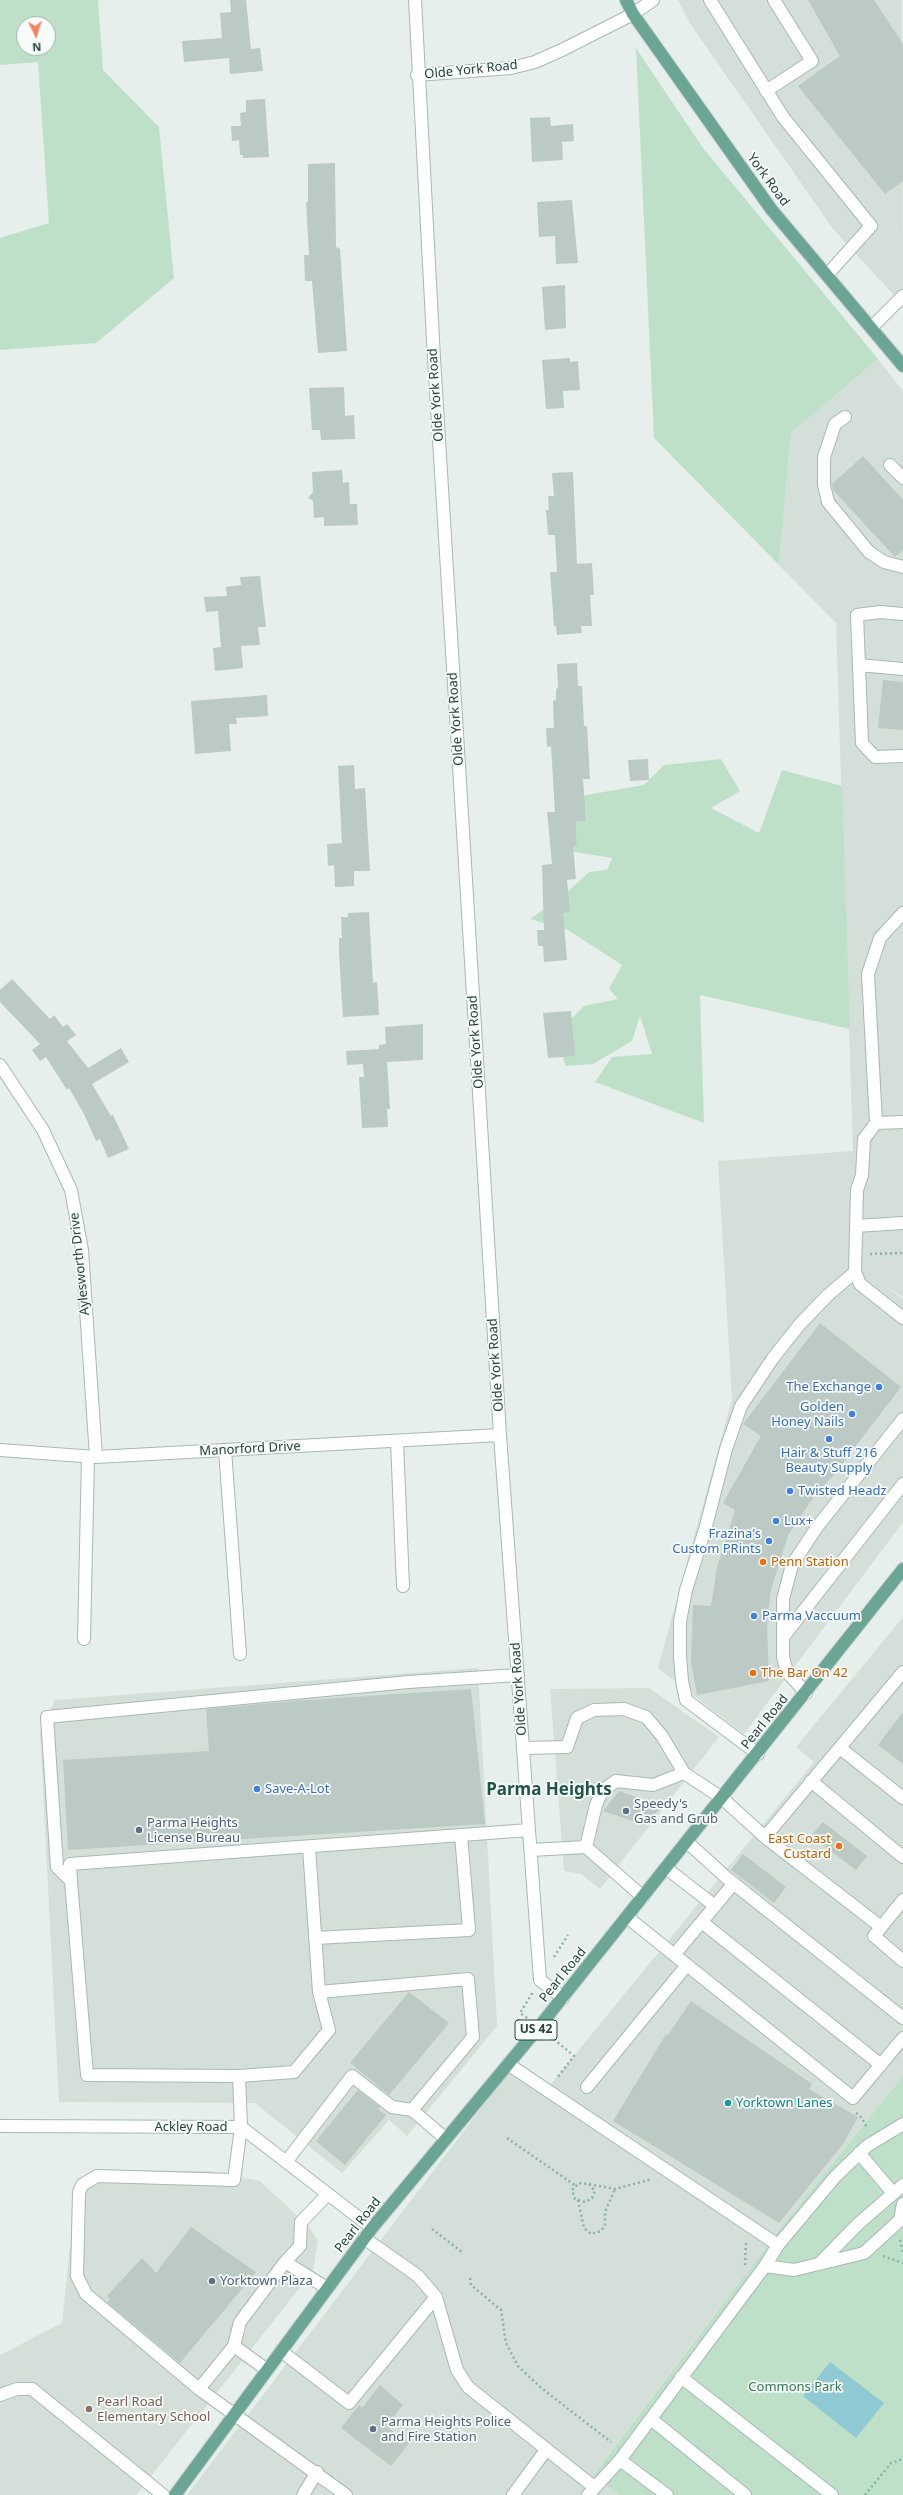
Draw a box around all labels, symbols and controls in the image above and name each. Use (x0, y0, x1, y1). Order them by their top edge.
north arrow (16, 16, 56, 56)
text: N (32, 40, 42, 55)
street label: Olde York Road (424, 57, 518, 83)
street label: York Road (744, 151, 792, 209)
street label: Olde York Road (425, 348, 447, 442)
street label: Olde York Road (445, 672, 467, 766)
street label: Olde York Road (465, 995, 487, 1089)
street label: Aylesworth Drive (67, 1212, 93, 1316)
street label: Olde York Road (485, 1318, 507, 1412)
place label: The Exchange (786, 1379, 871, 1395)
marker: The Exchange (874, 1382, 884, 1392)
place label: Golden Honey Nails (771, 1399, 844, 1430)
marker: Golden Honey Nails (847, 1409, 857, 1419)
marker: Hair & Stuff 216 Beauty Supply (824, 1434, 834, 1444)
street label: Manorford Drive (199, 1439, 301, 1459)
place label: Hair & Stuff 216 Beauty Supply (781, 1445, 877, 1476)
place label: Twisted Headz (798, 1483, 887, 1499)
marker: Twisted Headz (785, 1486, 795, 1496)
place label: Lux+ (784, 1513, 813, 1529)
marker: Lux+ (771, 1516, 781, 1526)
place label: Frazina's Custom PRints (672, 1526, 761, 1557)
marker: Frazina's Custom PRints (764, 1536, 774, 1546)
place label: Penn Station (771, 1554, 849, 1570)
marker: Penn Station (758, 1557, 768, 1567)
place label: Parma Vaccuum (762, 1608, 861, 1624)
marker: Parma Vaccuum (749, 1611, 759, 1621)
street label: Olde York Road (508, 1642, 530, 1736)
place label: The Bar On 42 (761, 1665, 848, 1681)
marker: The Bar On 42 (748, 1668, 758, 1678)
street label: Pearl Road (738, 1692, 792, 1752)
district label: Parma Heights (486, 1780, 612, 1800)
place label: Save-A-Lot (265, 1781, 329, 1797)
marker: Save-A-Lot (252, 1784, 262, 1794)
place label: Speedy's Gas and Grub (634, 1796, 718, 1827)
marker: Speedy's Gas and Grub (621, 1806, 631, 1816)
place label: Parma Heights License Bureau (147, 1815, 240, 1846)
marker: Parma Heights License Bureau (134, 1825, 144, 1835)
place label: East Coast Custard (768, 1831, 831, 1862)
marker: East Coast Custard (834, 1841, 844, 1851)
street label: Pearl Road (536, 1945, 590, 2005)
road number: US 42 (515, 2020, 557, 2040)
place label: Yorktown Lanes (736, 2095, 833, 2111)
marker: Yorktown Lanes (723, 2098, 733, 2108)
street label: Ackley Road (154, 2119, 228, 2135)
street label: Pearl Road (332, 2194, 384, 2256)
place label: Yorktown Plaza (220, 2273, 313, 2289)
marker: Yorktown Plaza (207, 2276, 217, 2286)
park label: Commons Park (748, 2379, 842, 2395)
place label: Pearl Road Elementary School (97, 2394, 210, 2425)
marker: Pearl Road Elementary School (84, 2404, 94, 2414)
place label: Parma Heights Police and Fire Station (381, 2414, 511, 2445)
marker: Parma Heights Police and Fire Station (368, 2424, 378, 2434)

